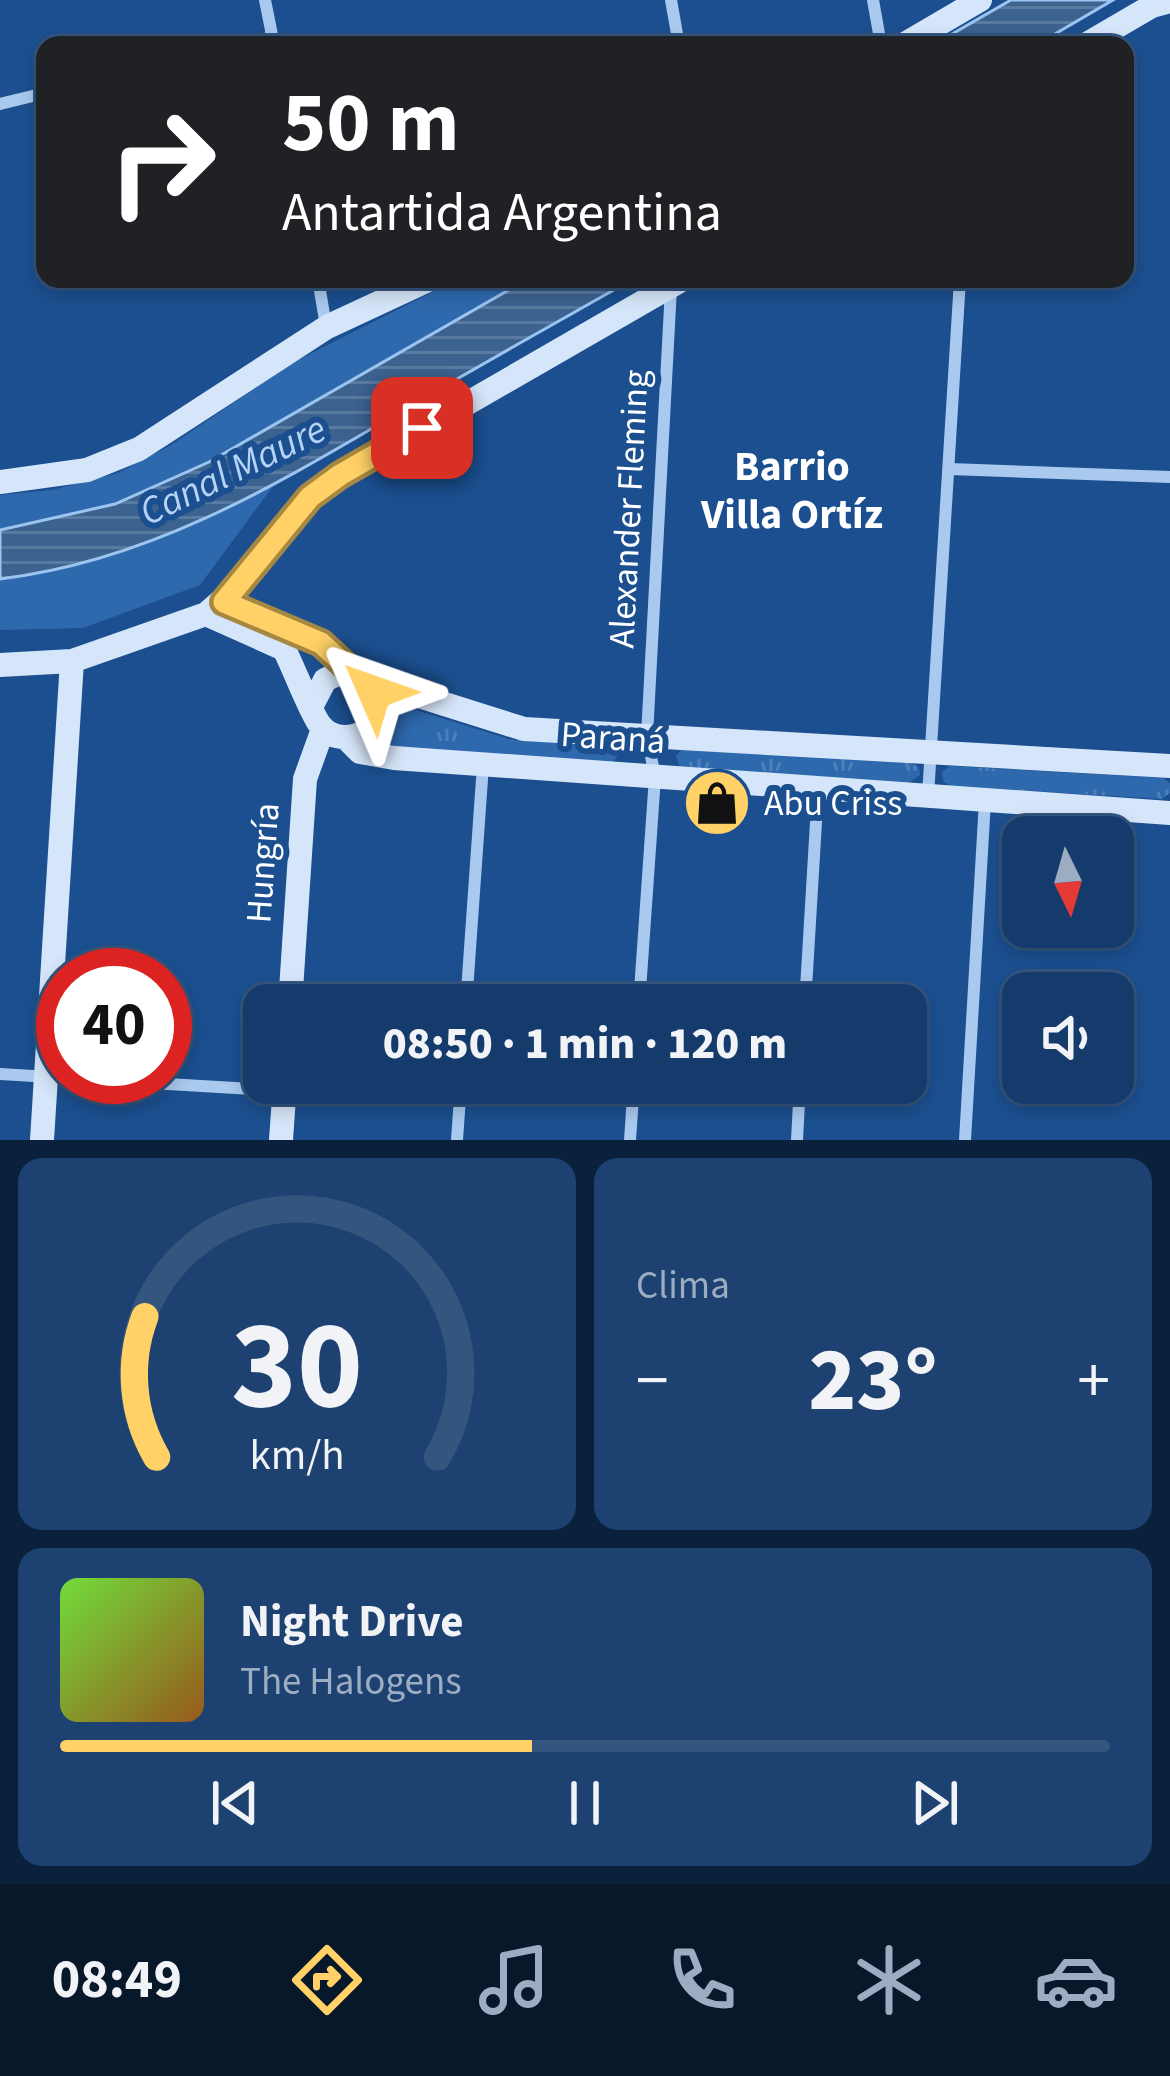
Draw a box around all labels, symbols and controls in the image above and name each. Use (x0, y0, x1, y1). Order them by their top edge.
text: 50 m (282, 64, 460, 184)
icon: right (84, 84, 240, 240)
text: Antartida Argentina (282, 175, 722, 252)
street label: Alexander Fleming (596, 368, 662, 650)
pin (371, 377, 473, 479)
icon: arrive (389, 395, 455, 461)
water label: Canal Maure (130, 402, 336, 540)
district label: Barrio Villa Ortíz (700, 437, 883, 545)
position arrow (311, 629, 437, 755)
street label: Paraná (559, 709, 667, 767)
shop icon: Abu Criss (682, 768, 752, 838)
place label: Abu Criss (764, 778, 902, 829)
street label: Hungría (233, 801, 293, 925)
north arrow (1002, 816, 1134, 948)
map controls (1002, 816, 1134, 1104)
speed limit sign: 40 (36, 948, 192, 1104)
button: sound (1002, 972, 1134, 1104)
text: 08:50 · 1 min · 120 m (383, 1012, 787, 1076)
text: Clima (636, 1258, 730, 1314)
text: 30 (231, 1278, 363, 1456)
text: 23° (808, 1317, 938, 1445)
text: − (636, 1334, 669, 1428)
text: + (1077, 1334, 1110, 1428)
text: km/h (249, 1425, 345, 1486)
text: Night Drive (240, 1590, 464, 1654)
text: The Halogens (240, 1654, 462, 1710)
icon: previous (202, 1770, 268, 1836)
icon: pause (552, 1770, 618, 1836)
icon: next (902, 1770, 968, 1836)
icon: directions (285, 1938, 369, 2022)
icon: music (472, 1938, 556, 2022)
icon: phone (660, 1938, 744, 2022)
icon: climate (847, 1938, 931, 2022)
icon: car (1034, 1938, 1118, 2022)
text: 08:49 (52, 1942, 182, 2019)

